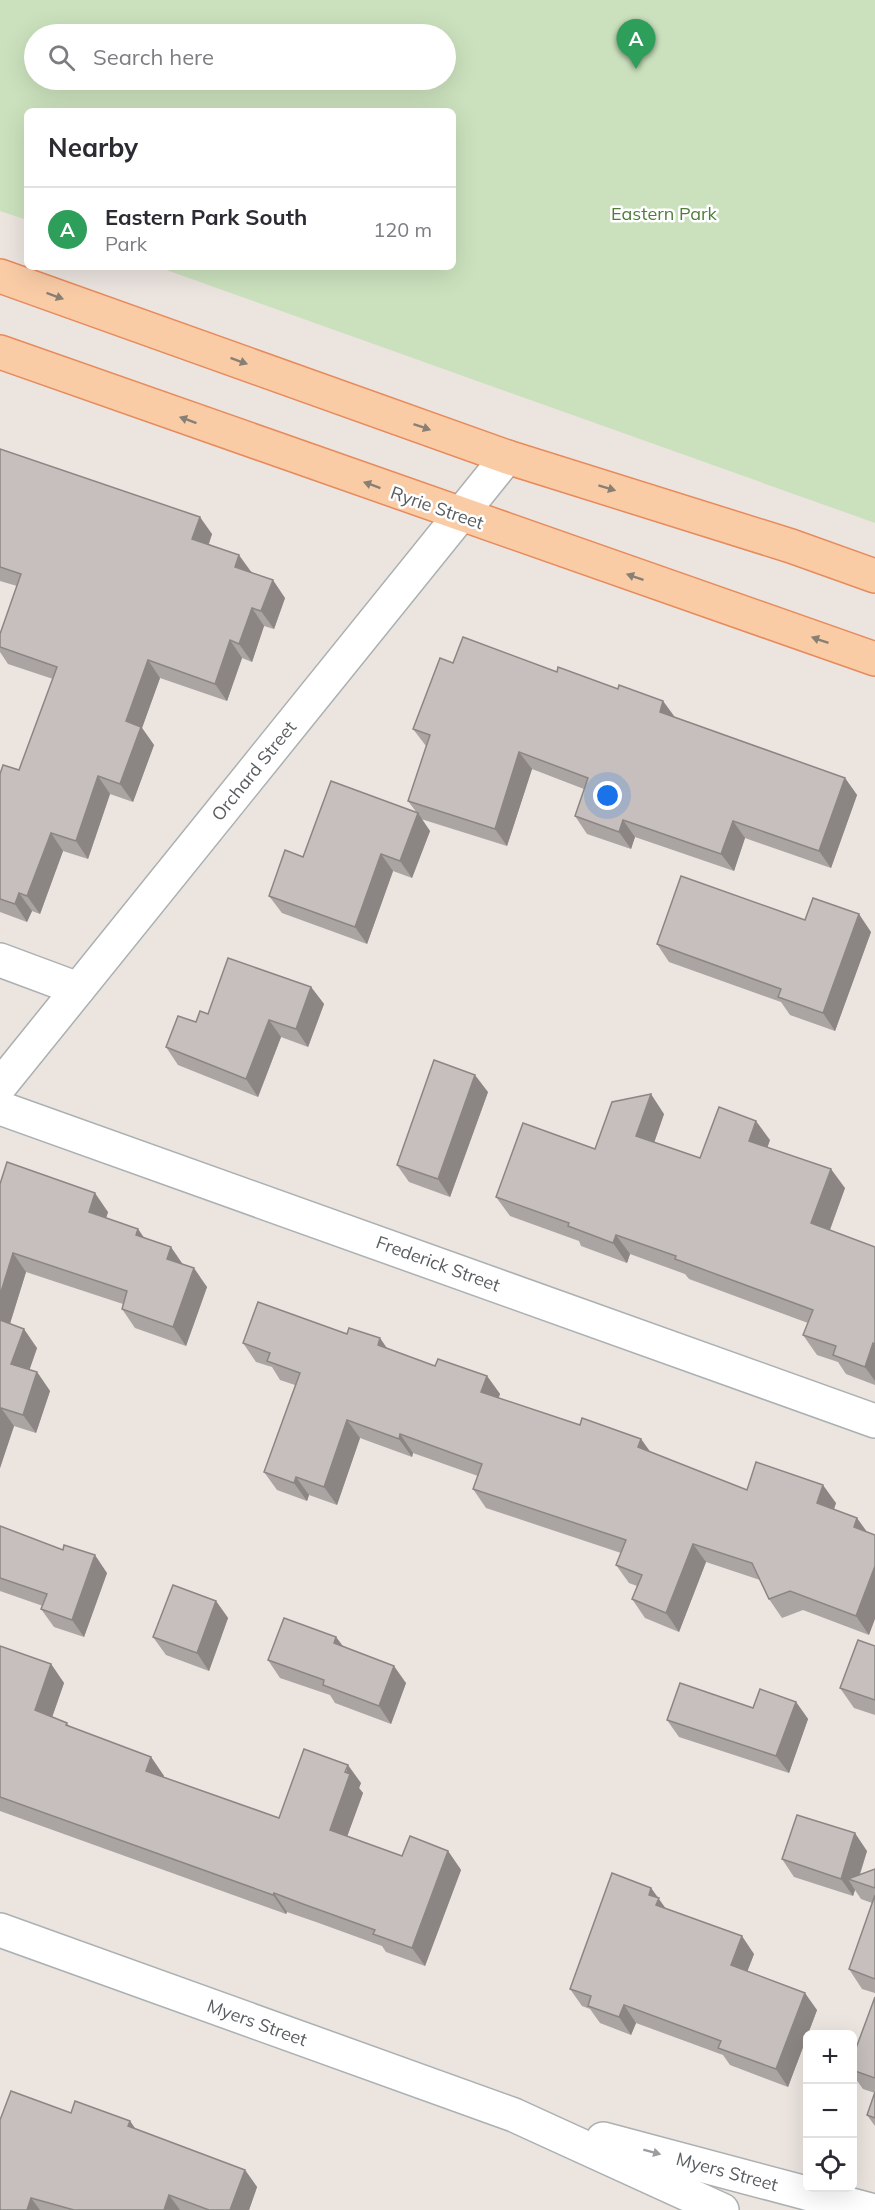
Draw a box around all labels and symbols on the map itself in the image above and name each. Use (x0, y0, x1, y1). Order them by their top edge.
pin: A (616, 20, 656, 69)
park label: Eastern Park (611, 202, 718, 225)
one-way arrow (46, 291, 64, 301)
one-way arrow (230, 357, 248, 367)
one-way arrow (179, 414, 197, 424)
one-way arrow (413, 422, 431, 432)
one-way arrow (363, 479, 381, 489)
street label: Ryrie Street (388, 481, 487, 534)
one-way arrow (598, 484, 616, 493)
one-way arrow (626, 571, 644, 581)
one-way arrow (811, 635, 829, 645)
street label: Orchard Street (206, 716, 301, 825)
your location (593, 781, 622, 810)
street label: Frederick Street (373, 1230, 503, 1297)
street label: Myers Street (204, 1994, 310, 2051)
street label: Myers Street (674, 2147, 781, 2196)
one-way arrow (643, 2148, 661, 2157)

